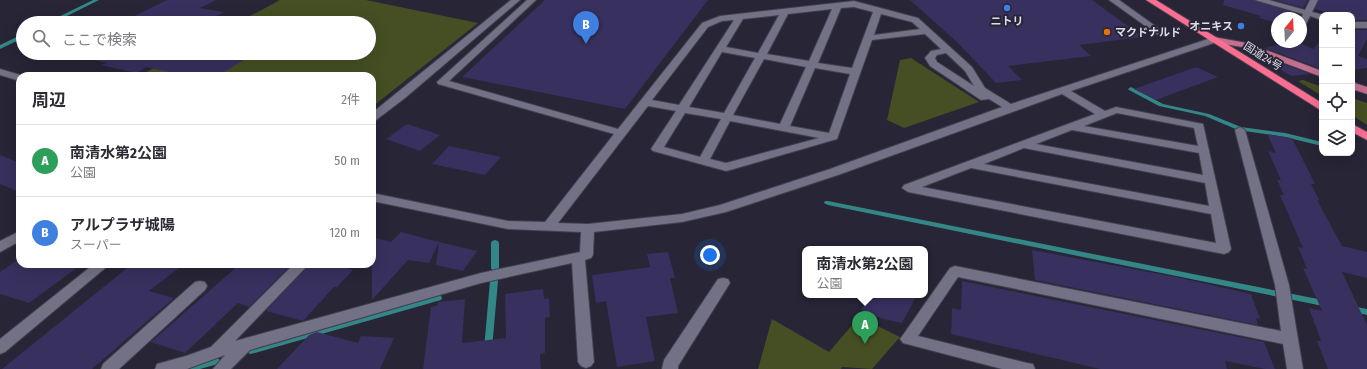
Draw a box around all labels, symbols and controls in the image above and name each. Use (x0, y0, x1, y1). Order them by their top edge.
marker: ニトリ (1002, 3, 1012, 13)
pin: B (573, 11, 599, 44)
north arrow (1271, 12, 1307, 48)
map controls (1319, 12, 1355, 156)
button: + (1319, 12, 1355, 48)
place label: ニトリ (991, 15, 1024, 28)
search box (16, 16, 376, 60)
place label: オニキス (1189, 20, 1233, 33)
marker: オニキス (1236, 21, 1246, 31)
place label: マクドナルド (1115, 26, 1181, 39)
icon: search (30, 27, 52, 49)
marker: マクドナルド (1102, 27, 1112, 37)
text: ここで検索 (62, 31, 137, 49)
street label: 国道24号 (1241, 40, 1284, 73)
button: − (1319, 48, 1355, 84)
button: locate (1319, 84, 1355, 120)
text: 周辺 (32, 90, 66, 111)
text: 2件 (341, 92, 360, 107)
button: layers (1319, 120, 1355, 156)
text: 南清水第2公園 (70, 144, 167, 162)
text: A (41, 153, 49, 168)
text: 50 m (334, 153, 360, 168)
text: 公園 (70, 165, 96, 180)
text: アルプラザ城陽 (70, 216, 175, 234)
text: B (41, 225, 49, 240)
text: 120 m (329, 225, 360, 240)
text: スーパー (70, 237, 122, 252)
your location (700, 245, 720, 265)
popup (802, 246, 928, 298)
text: 南清水第2公園 (817, 255, 913, 273)
text: 公園 (817, 276, 843, 291)
pin: A (852, 311, 878, 344)

